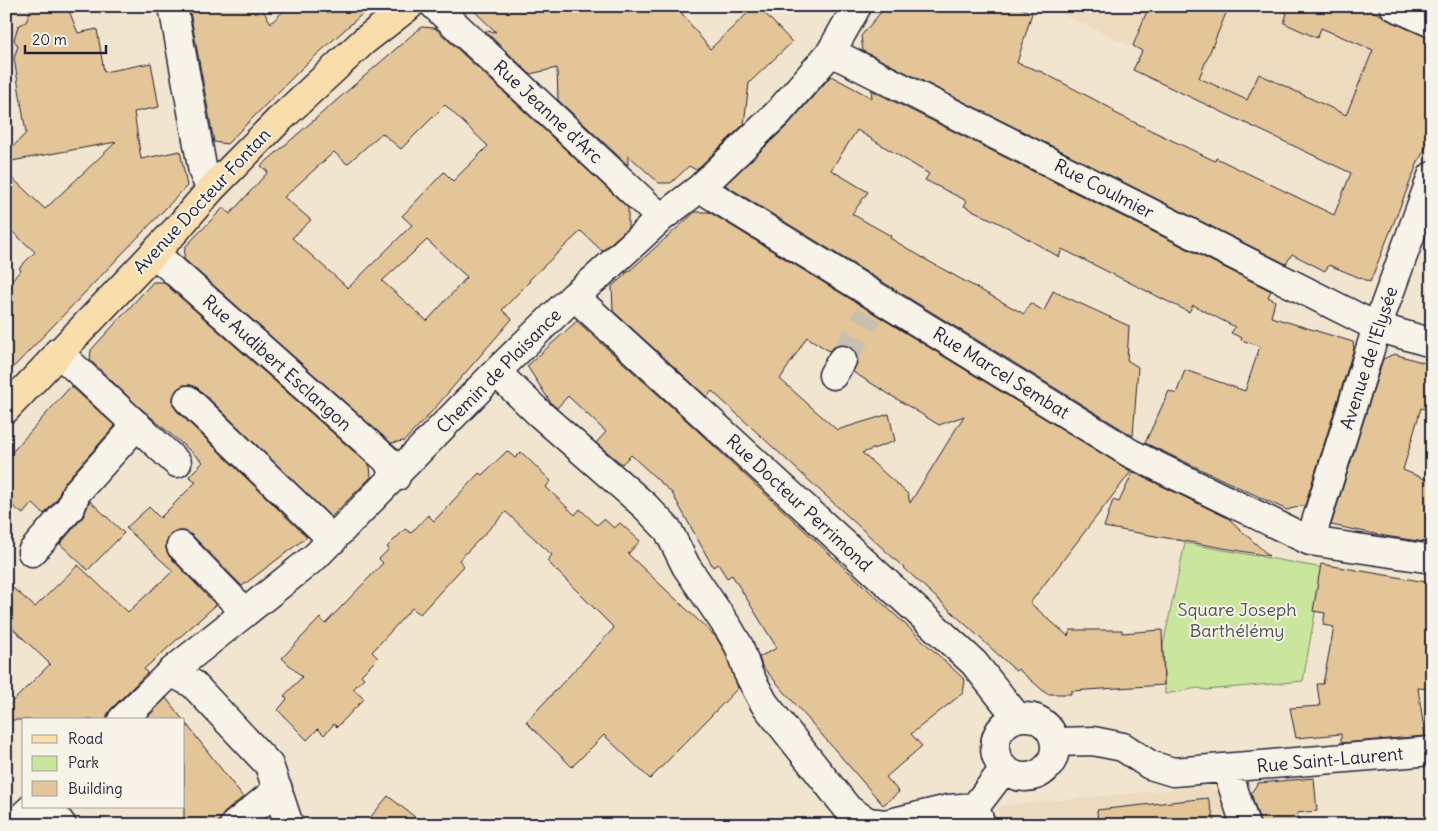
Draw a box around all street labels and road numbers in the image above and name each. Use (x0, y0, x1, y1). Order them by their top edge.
street label: Rue Jeanne d'Arc (489, 55, 608, 168)
street label: Avenue Docteur Fontan (128, 123, 275, 278)
street label: Rue Coulmier (1050, 154, 1159, 224)
street label: Avenue de l'Elysée (1335, 283, 1402, 432)
street label: Rue Audibert Esclangon (198, 290, 357, 436)
street label: Chemin de Plaisance (431, 303, 566, 438)
street label: Rue Marcel Sembat (929, 321, 1074, 424)
street label: Rue Docteur Perrimond (722, 429, 877, 576)
street label: Rue Saint-Laurent (1256, 742, 1404, 777)

